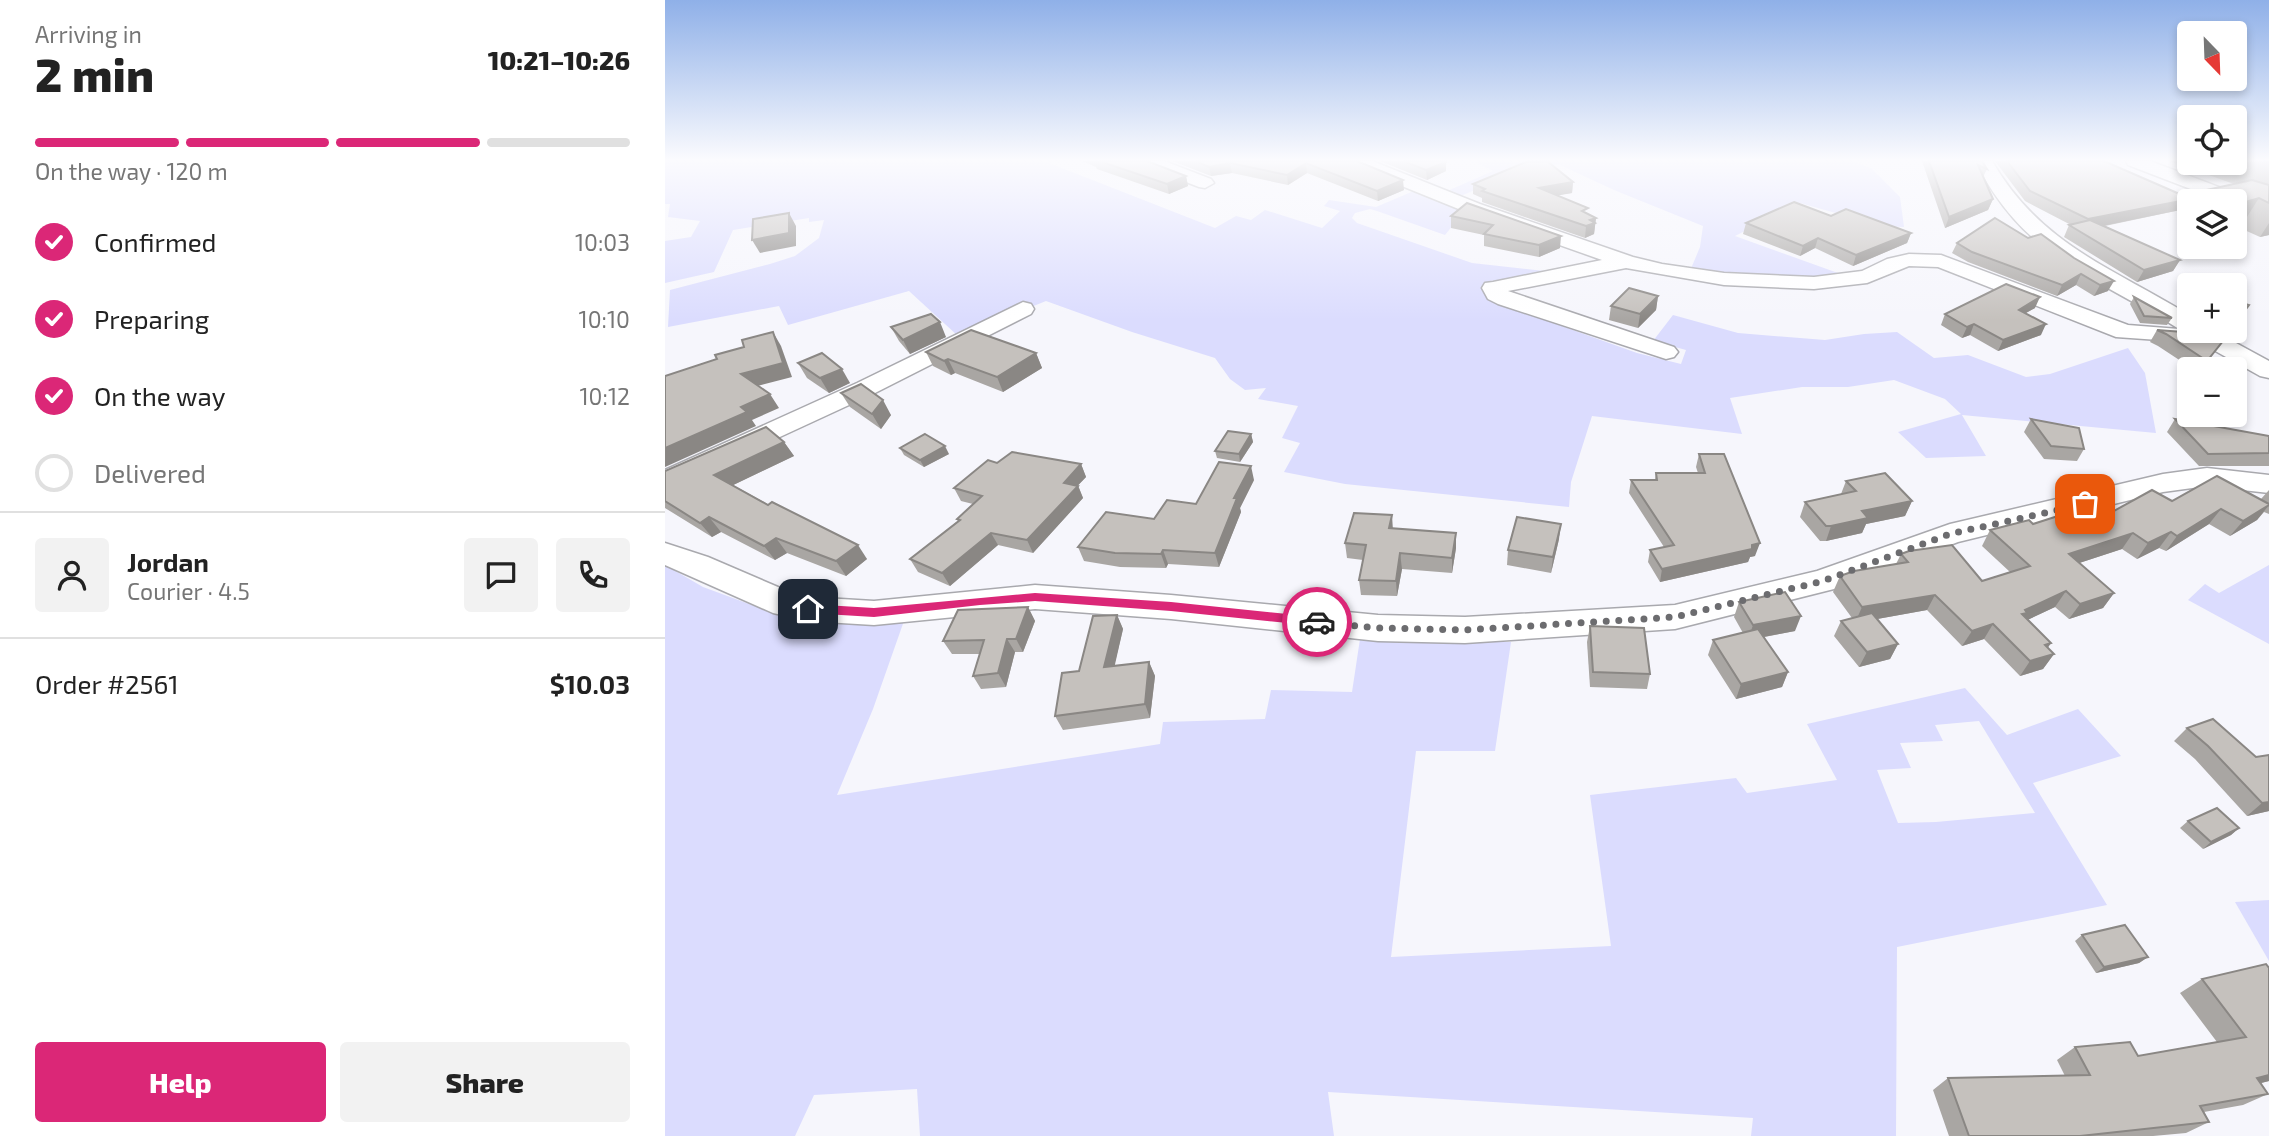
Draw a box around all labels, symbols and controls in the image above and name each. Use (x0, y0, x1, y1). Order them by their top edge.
text: Arriving in (35, 20, 142, 48)
north arrow (2177, 21, 2247, 91)
map controls (2177, 21, 2247, 427)
text: 10:21–10:26 (488, 44, 630, 75)
text: 2 min (35, 46, 154, 101)
button: locate (2177, 105, 2247, 175)
text: On the way · 120 m (35, 157, 228, 185)
button: layers (2177, 189, 2247, 259)
icon: check (35, 223, 73, 261)
text: Confirmed (94, 226, 217, 257)
text: 10:03 (575, 228, 630, 256)
button: + (2177, 273, 2247, 343)
icon: check (35, 300, 73, 338)
text: Preparing (94, 303, 209, 334)
text: 10:10 (579, 305, 630, 333)
button: − (2177, 357, 2247, 427)
icon: check (35, 377, 73, 415)
text: On the way (94, 380, 225, 411)
text: 10:12 (579, 382, 630, 410)
text: Delivered (94, 457, 206, 488)
pin (2055, 474, 2115, 534)
icon: bag (2066, 485, 2104, 523)
button: person (35, 538, 109, 612)
button: chat (464, 538, 538, 612)
button: phone (556, 538, 630, 612)
text: Jordan (127, 546, 209, 577)
text: Courier · 4.5 (127, 577, 250, 605)
pin (778, 579, 838, 639)
courier (1282, 587, 1352, 657)
icon: home (789, 590, 827, 628)
icon: car (1298, 603, 1336, 641)
text: Order #2561 (35, 668, 179, 699)
text: $10.03 (550, 668, 630, 699)
button: Help (35, 1042, 326, 1122)
button: Share (340, 1042, 630, 1122)

